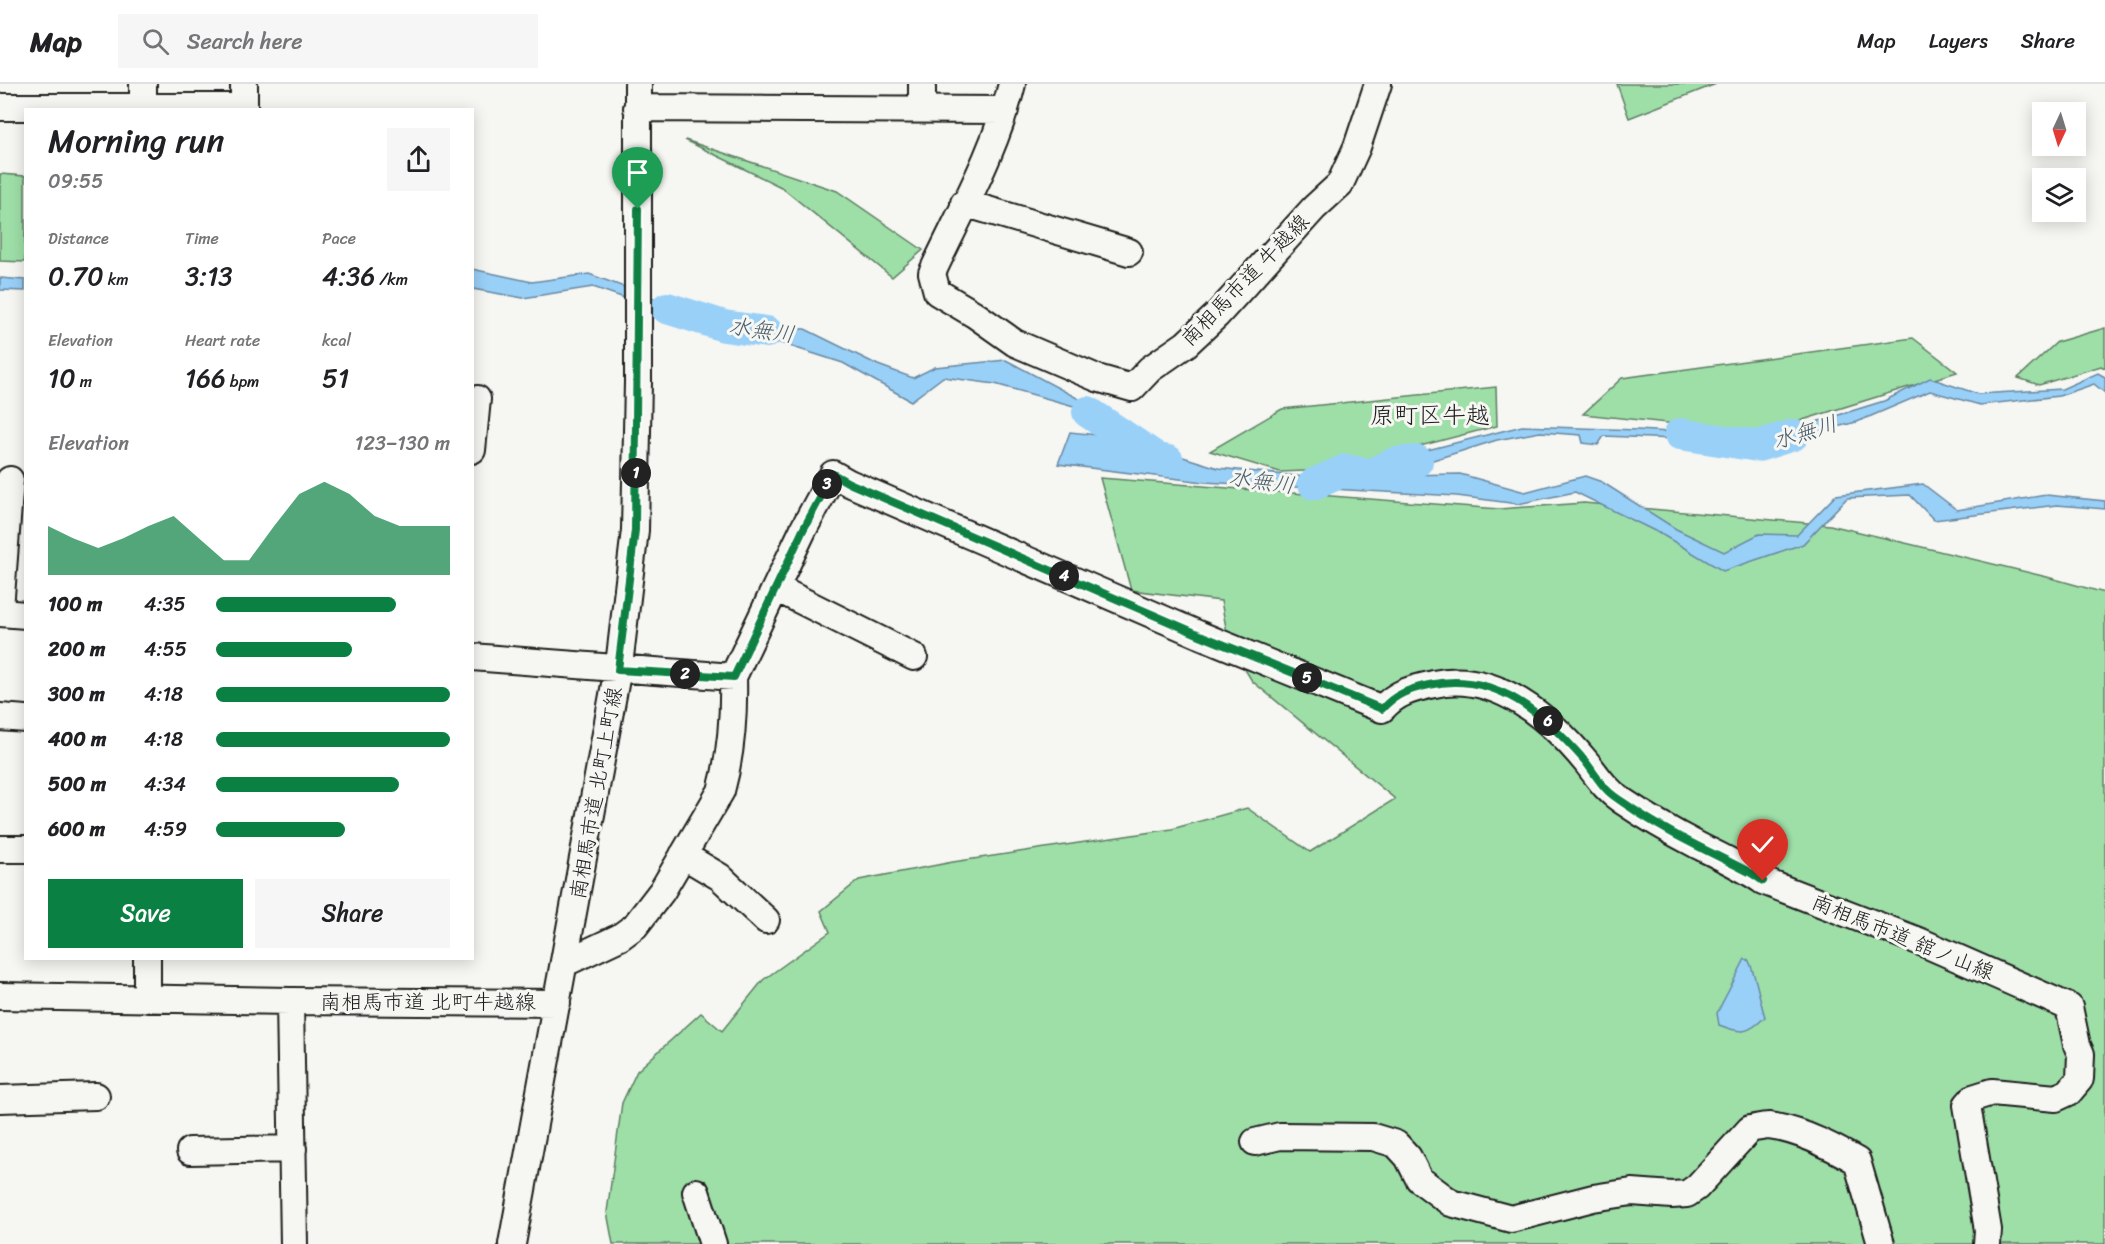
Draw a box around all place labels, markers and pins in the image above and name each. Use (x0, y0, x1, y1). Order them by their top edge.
pin (612, 147, 663, 209)
pin: 1 (621, 458, 651, 488)
pin: 3 (812, 469, 842, 499)
pin: 4 (1049, 561, 1079, 591)
pin: 2 (670, 659, 700, 689)
pin: 5 (1292, 663, 1322, 693)
pin: 6 (1533, 706, 1563, 736)
pin (1737, 819, 1788, 881)

